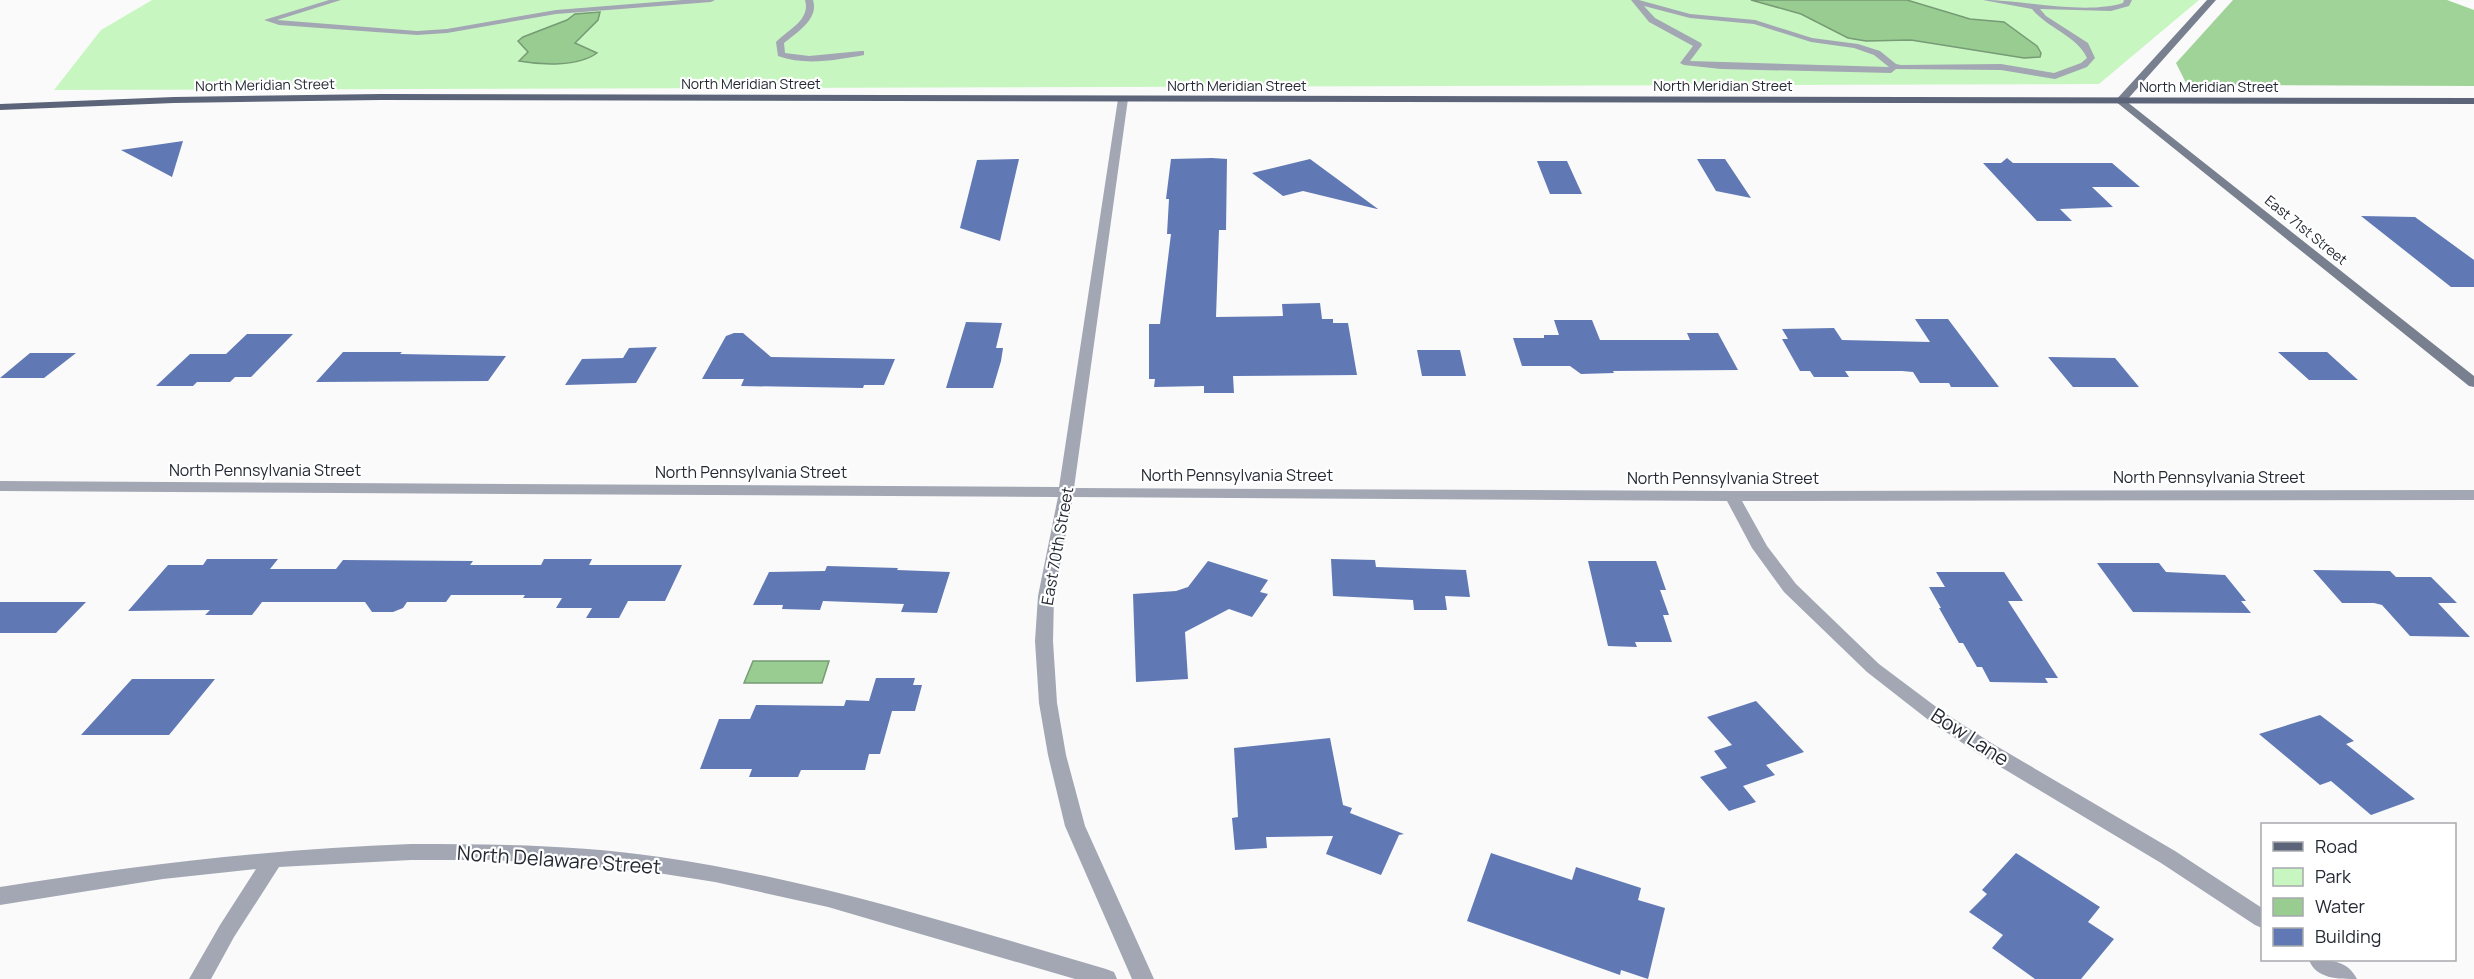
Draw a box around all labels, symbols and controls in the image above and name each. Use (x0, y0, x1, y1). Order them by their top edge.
street label: North Meridian Street (195, 74, 335, 95)
street label: North Meridian Street (681, 74, 821, 93)
street label: North Meridian Street (1167, 76, 1307, 95)
street label: North Meridian Street (1653, 76, 1793, 95)
street label: North Meridian Street (2139, 77, 2279, 96)
street label: East 71st Street (2261, 190, 2352, 269)
street label: North Pennsylvania Street (169, 459, 361, 481)
street label: North Pennsylvania Street (655, 461, 847, 483)
street label: North Pennsylvania Street (1141, 464, 1333, 486)
street label: North Pennsylvania Street (2113, 466, 2305, 488)
street label: North Pennsylvania Street (1627, 467, 1819, 489)
street label: East 70th Street (1036, 485, 1078, 607)
street label: Bow Lane (1926, 701, 2014, 772)
legend (2261, 823, 2456, 961)
text: Road (2315, 834, 2358, 858)
street label: North Delaware Street (456, 839, 662, 880)
text: Park (2315, 864, 2352, 888)
text: Water (2315, 894, 2365, 918)
text: Building (2315, 924, 2381, 948)

